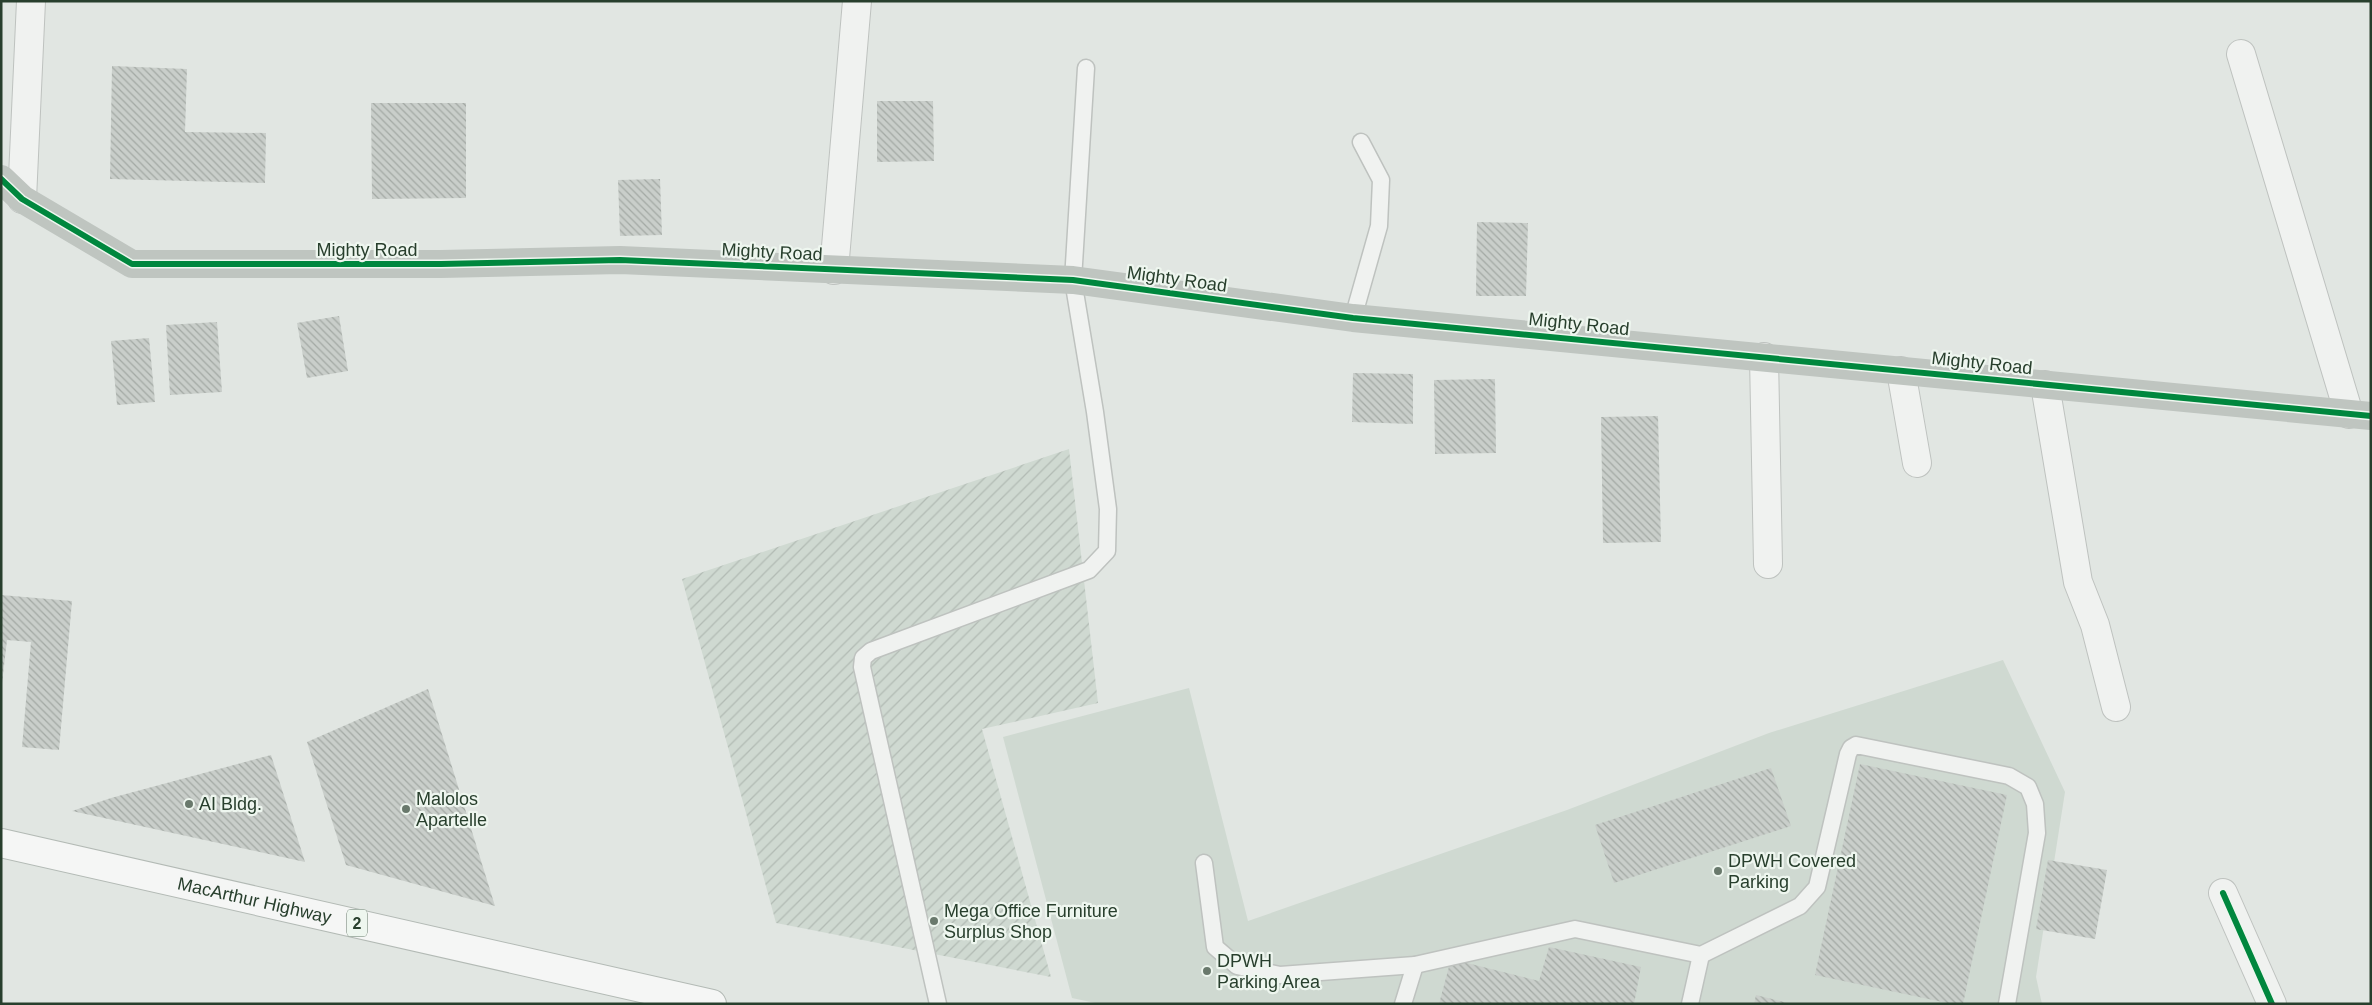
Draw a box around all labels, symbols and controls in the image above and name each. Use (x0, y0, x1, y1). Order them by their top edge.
street label: Mighty Road (721, 239, 823, 265)
street label: Mighty Road (316, 240, 418, 260)
street label: Mighty Road (1126, 262, 1228, 296)
street label: Mighty Road (1528, 309, 1630, 339)
street label: Mighty Road (1931, 348, 2033, 378)
place label: Malolos Apartelle (416, 789, 487, 830)
place label: AI Bldg. (199, 794, 262, 814)
marker: AI Bldg. (183, 798, 195, 810)
marker: Malolos Apartelle (400, 803, 412, 815)
place label: DPWH Covered Parking (1728, 851, 1856, 892)
marker: DPWH Covered Parking (1712, 865, 1724, 877)
street label: MacArthur Highway (176, 873, 333, 928)
place label: Mega Office Furniture Surplus Shop (944, 901, 1118, 942)
road number: 2 (347, 910, 367, 936)
marker: Mega Office Furniture Surplus Shop (928, 915, 940, 927)
place label: DPWH Parking Area (1217, 951, 1321, 992)
marker: DPWH Parking Area (1201, 965, 1213, 977)

